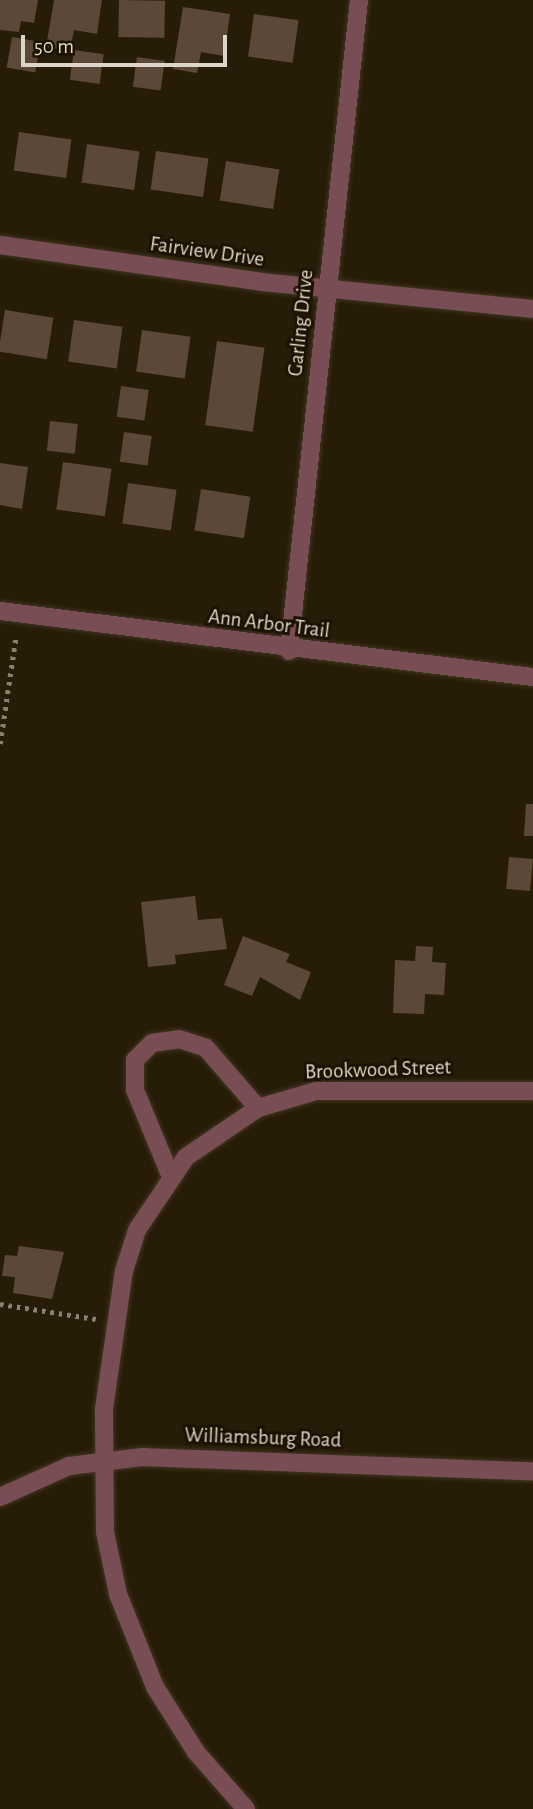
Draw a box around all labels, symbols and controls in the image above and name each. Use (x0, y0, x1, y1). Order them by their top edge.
scale bar (24, 21, 231, 65)
text: 50 m (34, 36, 74, 57)
street label: Fairview Drive (148, 232, 266, 272)
street label: Garling Drive (283, 268, 319, 378)
street label: Ann Arbor Trail (207, 604, 331, 644)
street label: Brookwood Street (304, 1055, 452, 1085)
street label: Williamsburg Road (184, 1423, 342, 1453)

